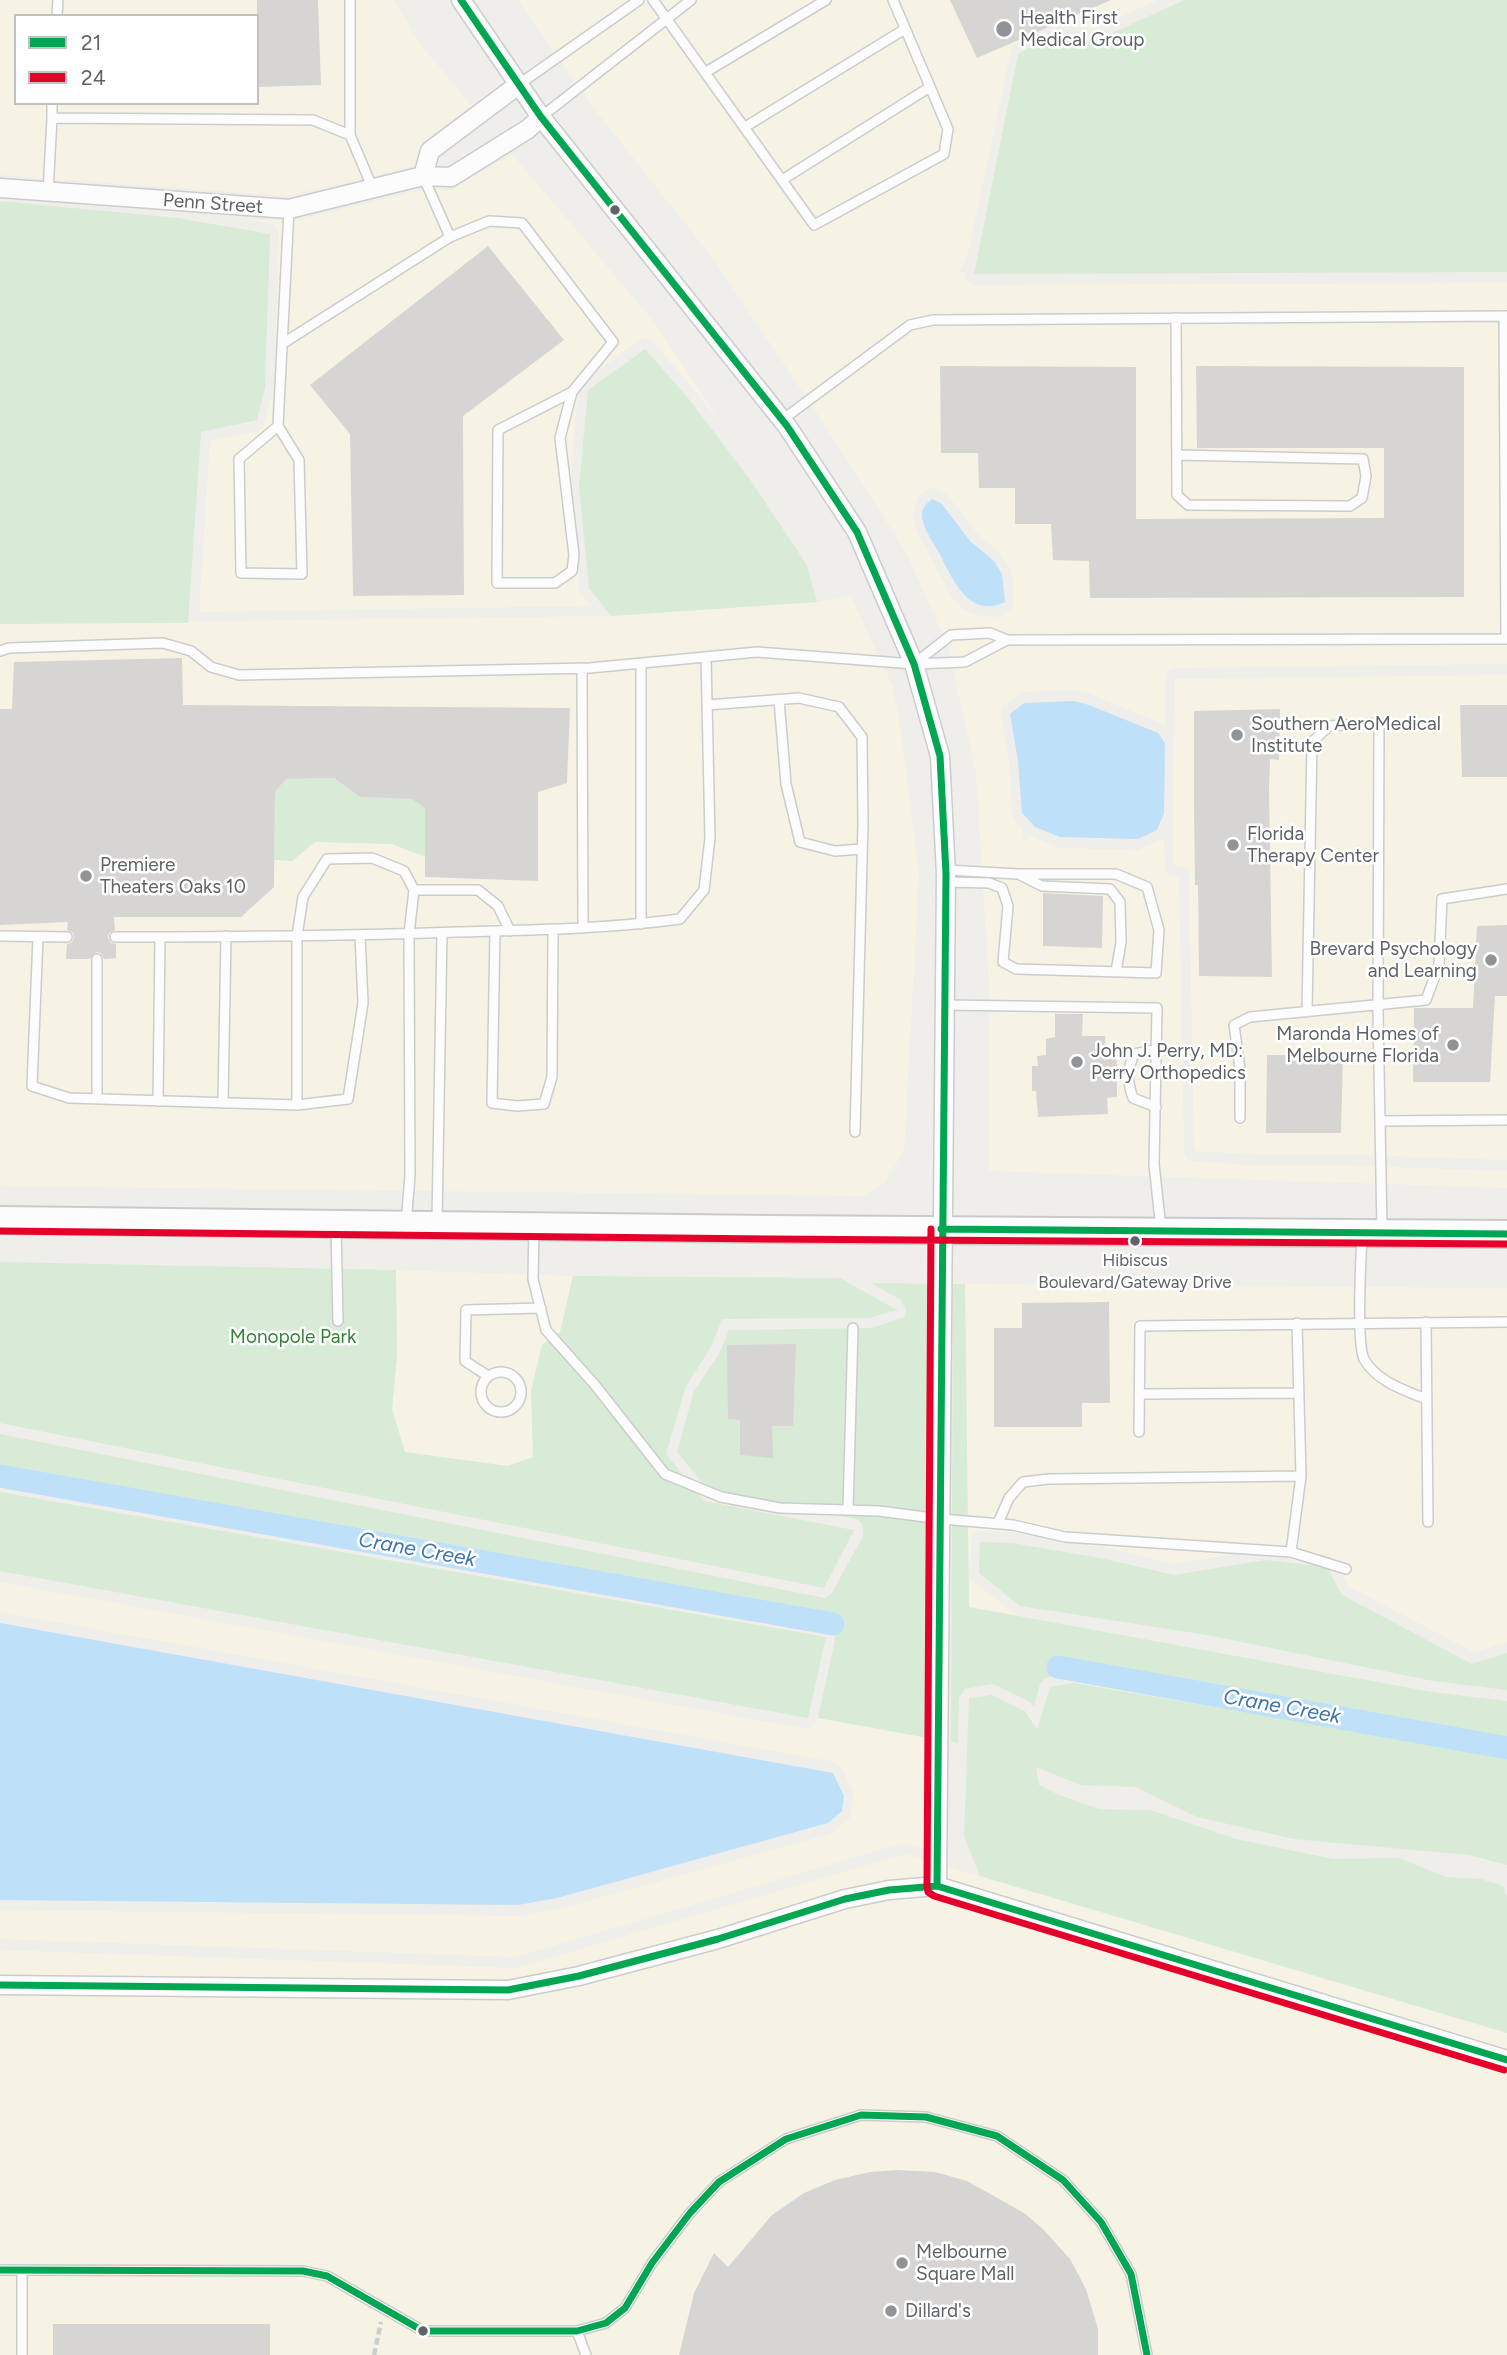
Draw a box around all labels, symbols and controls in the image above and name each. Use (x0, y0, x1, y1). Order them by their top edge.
place label: Health First Medical Group (1020, 7, 1145, 51)
legend (14, 14, 259, 105)
marker: Health First Medical Group (994, 19, 1014, 39)
text: 21 (81, 30, 101, 55)
text: 24 (81, 65, 106, 90)
street label: Penn Street (162, 189, 264, 219)
unlabelled marker (608, 203, 622, 217)
place label: Southern AeroMedical Institute (1251, 713, 1441, 757)
marker: Southern AeroMedical Institute (1229, 727, 1245, 743)
place label: Florida Therapy Center (1247, 823, 1379, 867)
marker: Florida Therapy Center (1225, 837, 1241, 853)
place label: Premiere Theaters Oaks 10 (100, 854, 246, 898)
marker: Premiere Theaters Oaks 10 (78, 868, 94, 884)
place label: Brevard Psychology and Learning (1309, 938, 1477, 982)
marker: Brevard Psychology and Learning (1483, 952, 1499, 968)
place label: Maronda Homes of Melbourne Florida (1276, 1023, 1439, 1067)
marker: Maronda Homes of Melbourne Florida (1445, 1037, 1461, 1053)
place label: John J. Perry, MD: Perry Orthopedics (1091, 1040, 1246, 1084)
marker: John J. Perry, MD: Perry Orthopedics (1069, 1054, 1085, 1070)
marker: Hibiscus Boulevard/Gateway Drive (1128, 1234, 1142, 1248)
place label: Hibiscus Boulevard/Gateway Drive (1038, 1251, 1232, 1291)
park label: Monopole Park (230, 1326, 356, 1348)
water label: Crane Creek (356, 1527, 478, 1573)
water label: Crane Creek (1221, 1684, 1343, 1730)
place label: Melbourne Square Mall (916, 2241, 1015, 2285)
marker: Melbourne Square Mall (894, 2255, 910, 2271)
place label: Dillard's (905, 2300, 971, 2322)
marker: Dillard's (883, 2303, 899, 2319)
unlabelled marker (416, 2324, 430, 2338)

